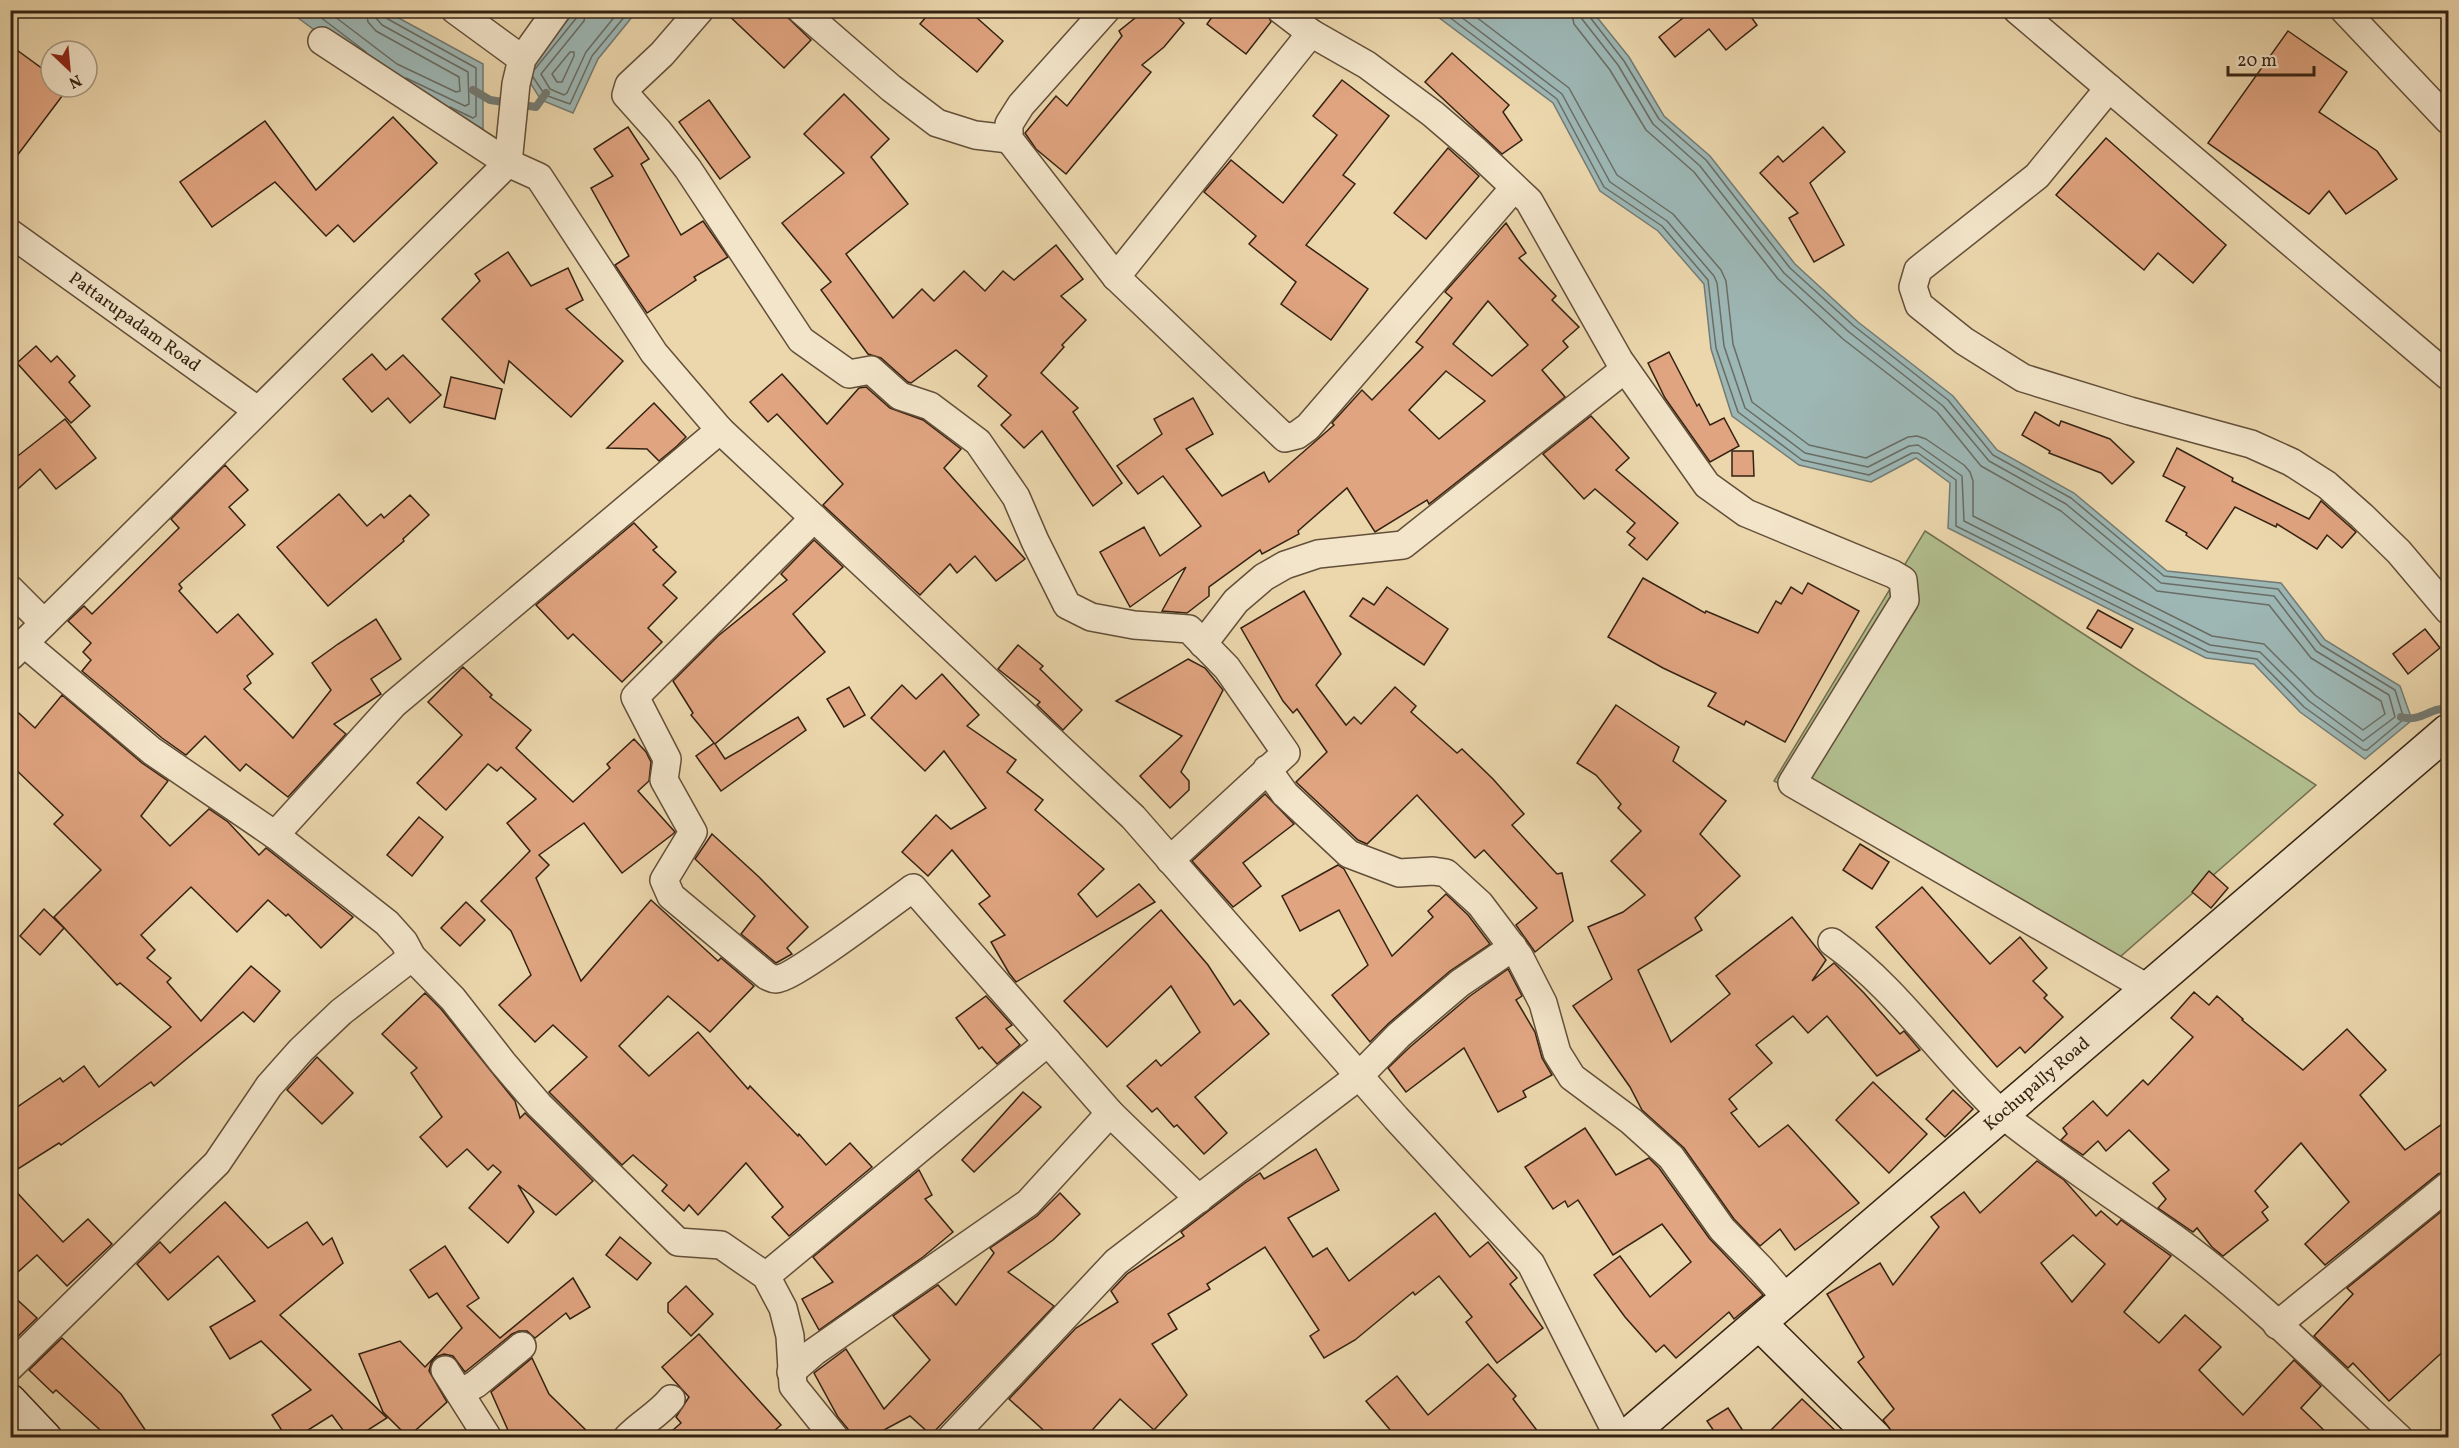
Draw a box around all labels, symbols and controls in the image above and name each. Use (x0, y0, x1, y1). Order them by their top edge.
north arrow (39, 39, 99, 99)
scale bar (2228, 39, 2314, 77)
text: 20 m (2237, 49, 2277, 74)
text: N (64, 68, 85, 93)
street label: Pattarupadam Road (63, 266, 205, 378)
street label: Kochupally Road (1978, 1031, 2096, 1137)

